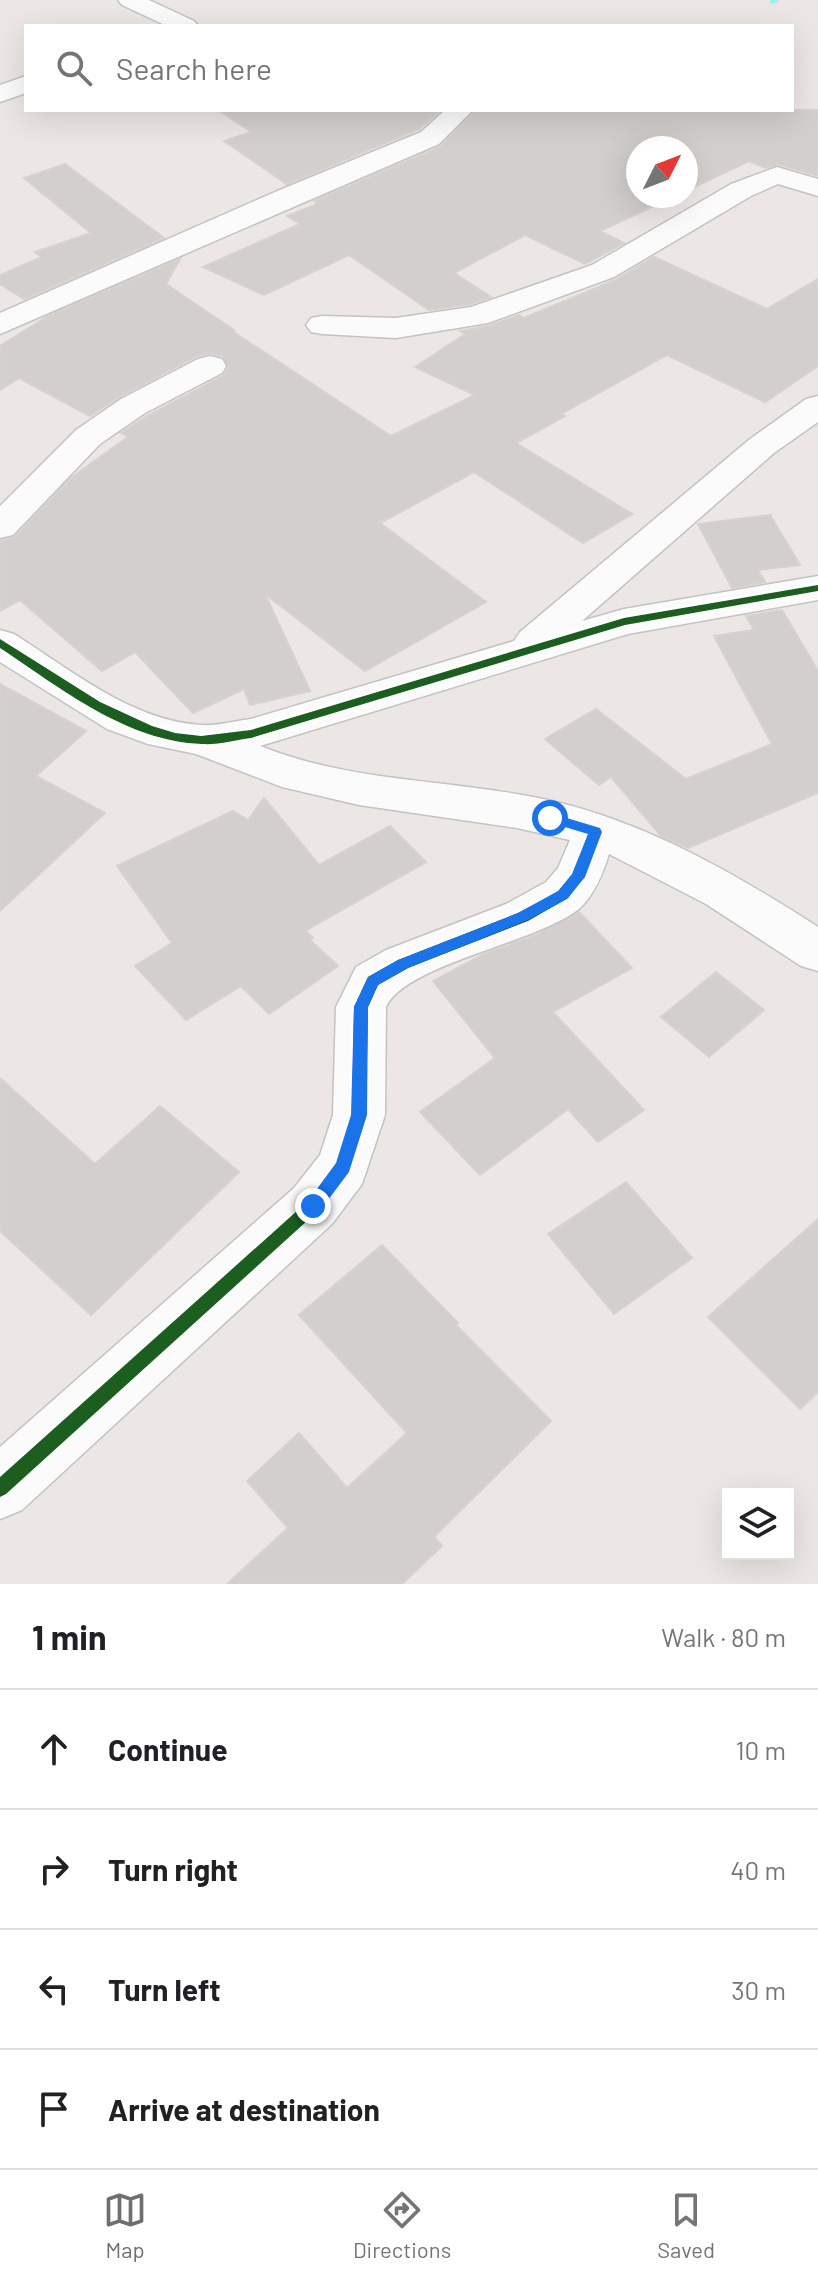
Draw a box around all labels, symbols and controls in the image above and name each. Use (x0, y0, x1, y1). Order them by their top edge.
search box (24, 24, 794, 112)
icon: search (52, 46, 96, 90)
text: Search here (116, 50, 272, 86)
north arrow (626, 136, 698, 208)
route start (532, 800, 568, 836)
route end (295, 1188, 331, 1224)
map controls (722, 1488, 794, 1560)
button: layers (722, 1488, 794, 1560)
text: 1 min (32, 1616, 107, 1657)
text: Walk · 80 m (661, 1621, 786, 1652)
icon: ahead (32, 1727, 76, 1771)
text: Continue (108, 1731, 228, 1767)
text: 10 m (736, 1734, 786, 1765)
icon: right (32, 1847, 76, 1891)
text: Turn right (108, 1851, 238, 1887)
text: 40 m (730, 1854, 786, 1885)
icon: left (32, 1967, 76, 2011)
text: Turn left (108, 1971, 221, 2007)
text: 30 m (731, 1974, 786, 2005)
icon: arrive (32, 2087, 76, 2131)
text: Arrive at destination (108, 2091, 380, 2127)
tab: Map (103, 2188, 147, 2262)
tab: Directions (353, 2188, 451, 2262)
tab: Saved (657, 2188, 715, 2262)

